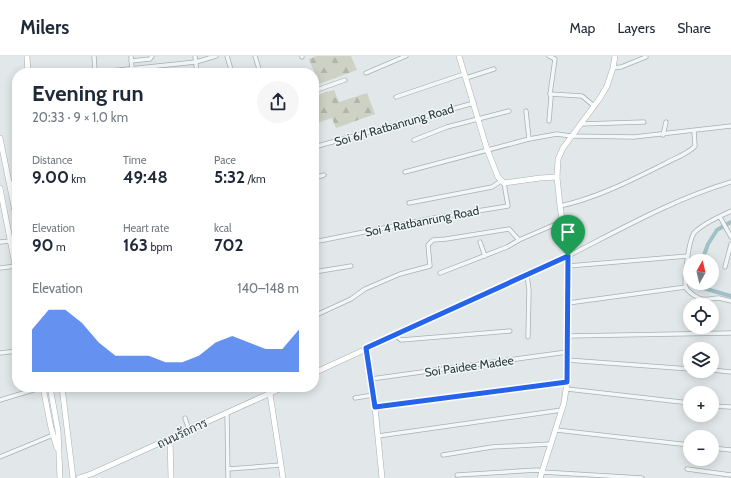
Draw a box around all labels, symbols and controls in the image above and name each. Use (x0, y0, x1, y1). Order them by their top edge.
text: Milers (20, 16, 69, 39)
text: Map (570, 19, 595, 37)
text: Layers (617, 19, 655, 37)
text: Share (677, 19, 711, 37)
text: Evening run (32, 80, 144, 107)
button: share (257, 81, 299, 123)
street label: Soi 6/1 Ratbanrung Road (333, 101, 455, 149)
text: 20:33 · 9 × 1.0 km (32, 109, 128, 125)
text: Distance (32, 153, 73, 167)
text: Time (123, 153, 146, 167)
text: Pace (214, 153, 236, 167)
text: 9.00 (32, 167, 69, 187)
text: 49:48 (123, 167, 168, 187)
text: 5:32 (214, 167, 245, 187)
text: km (69, 172, 86, 186)
text: /km (245, 172, 266, 186)
street label: Soi 4 Ratbanrung Road (364, 203, 480, 239)
pin (551, 215, 585, 256)
text: Elevation (32, 221, 75, 235)
text: Heart rate (123, 221, 169, 235)
text: kcal (214, 221, 232, 235)
icon: arrive (557, 221, 579, 243)
text: 90 (32, 235, 54, 255)
text: 163 (123, 235, 148, 255)
text: 702 (214, 235, 244, 255)
text: m (54, 240, 66, 254)
text: bpm (148, 240, 172, 254)
north arrow (683, 254, 719, 290)
map controls (683, 254, 719, 466)
text: Elevation (32, 280, 83, 296)
text: 140–148 m (237, 280, 299, 296)
button: locate (683, 298, 719, 334)
button: layers (683, 342, 719, 378)
street label: Soi Paidee Madee (423, 352, 515, 380)
button: + (683, 386, 719, 422)
street label: ถนนรัถการ (155, 415, 210, 451)
button: − (683, 430, 719, 466)

